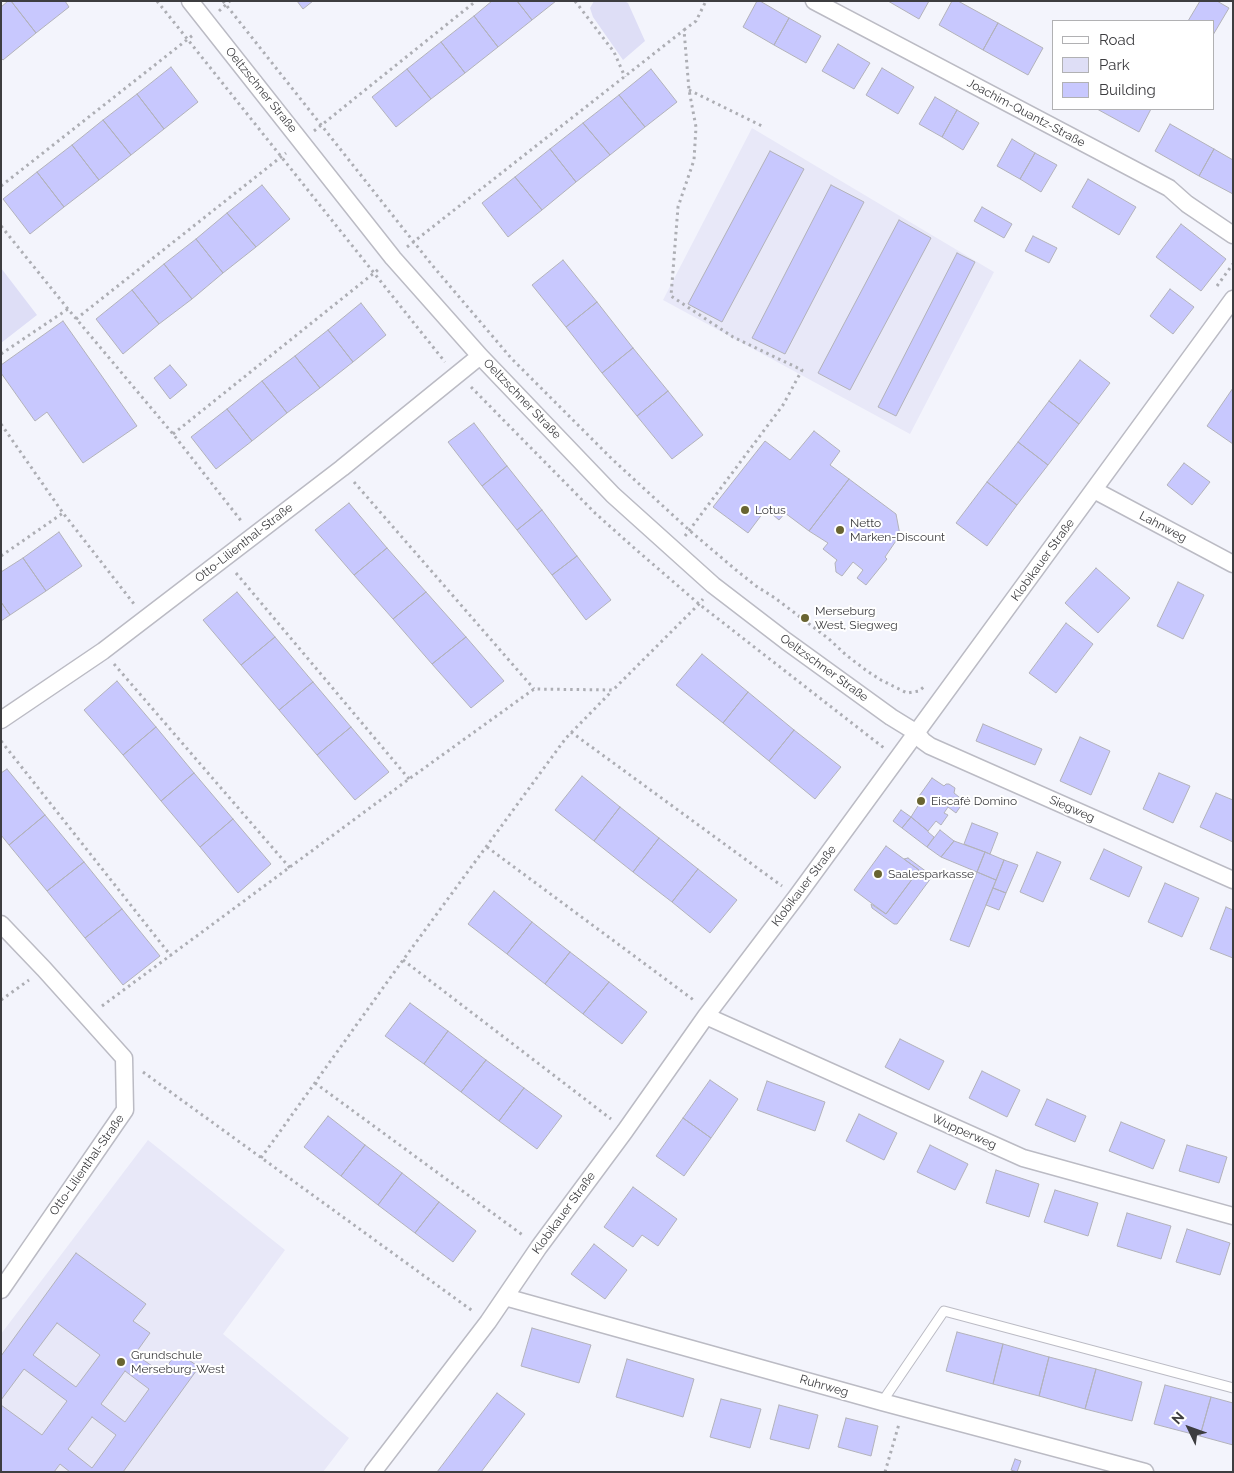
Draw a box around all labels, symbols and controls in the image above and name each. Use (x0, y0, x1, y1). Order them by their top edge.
legend (1052, 20, 1214, 110)
text: Road (1099, 31, 1135, 49)
street label: Oeltzschner Straße (222, 44, 300, 136)
text: Park (1099, 56, 1130, 74)
street label: Joachim-Quantz-Straße (965, 76, 1087, 150)
text: Building (1099, 81, 1156, 99)
street label: Oeltzschner Straße (480, 356, 564, 442)
street label: Otto-Lilienthal-Straße (192, 500, 296, 586)
place label: Lotus (755, 503, 786, 517)
marker: Lotus (739, 504, 751, 516)
street label: Lahnweg (1137, 509, 1189, 545)
place label: Netto Marken-Discount (850, 516, 945, 544)
street label: Klobikauer Straße (1008, 516, 1078, 604)
marker: Netto Marken-Discount (834, 524, 846, 536)
place label: Merseburg West, Siegweg (815, 604, 898, 632)
marker: Merseburg West, Siegweg (799, 612, 811, 624)
street label: Oeltzschner Straße (777, 631, 871, 705)
street label: Siegweg (1047, 793, 1097, 825)
place label: Eiscafé Domino (931, 794, 1017, 808)
marker: Eiscafé Domino (915, 795, 927, 807)
street label: Klobikauer Straße (769, 843, 839, 929)
place label: Saalesparkasse (888, 867, 974, 881)
marker: Saalesparkasse (872, 868, 884, 880)
street label: Wupperweg (929, 1111, 999, 1153)
street label: Otto-Lilienthal-Straße (47, 1112, 127, 1218)
street label: Klobikauer Straße (529, 1169, 599, 1257)
place label: Grundschule Merseburg-West (131, 1348, 225, 1376)
marker: Grundschule Merseburg-West (115, 1356, 127, 1368)
street label: Ruhrweg (798, 1372, 850, 1400)
north arrow (1164, 1403, 1214, 1453)
text: N (1168, 1409, 1187, 1427)

